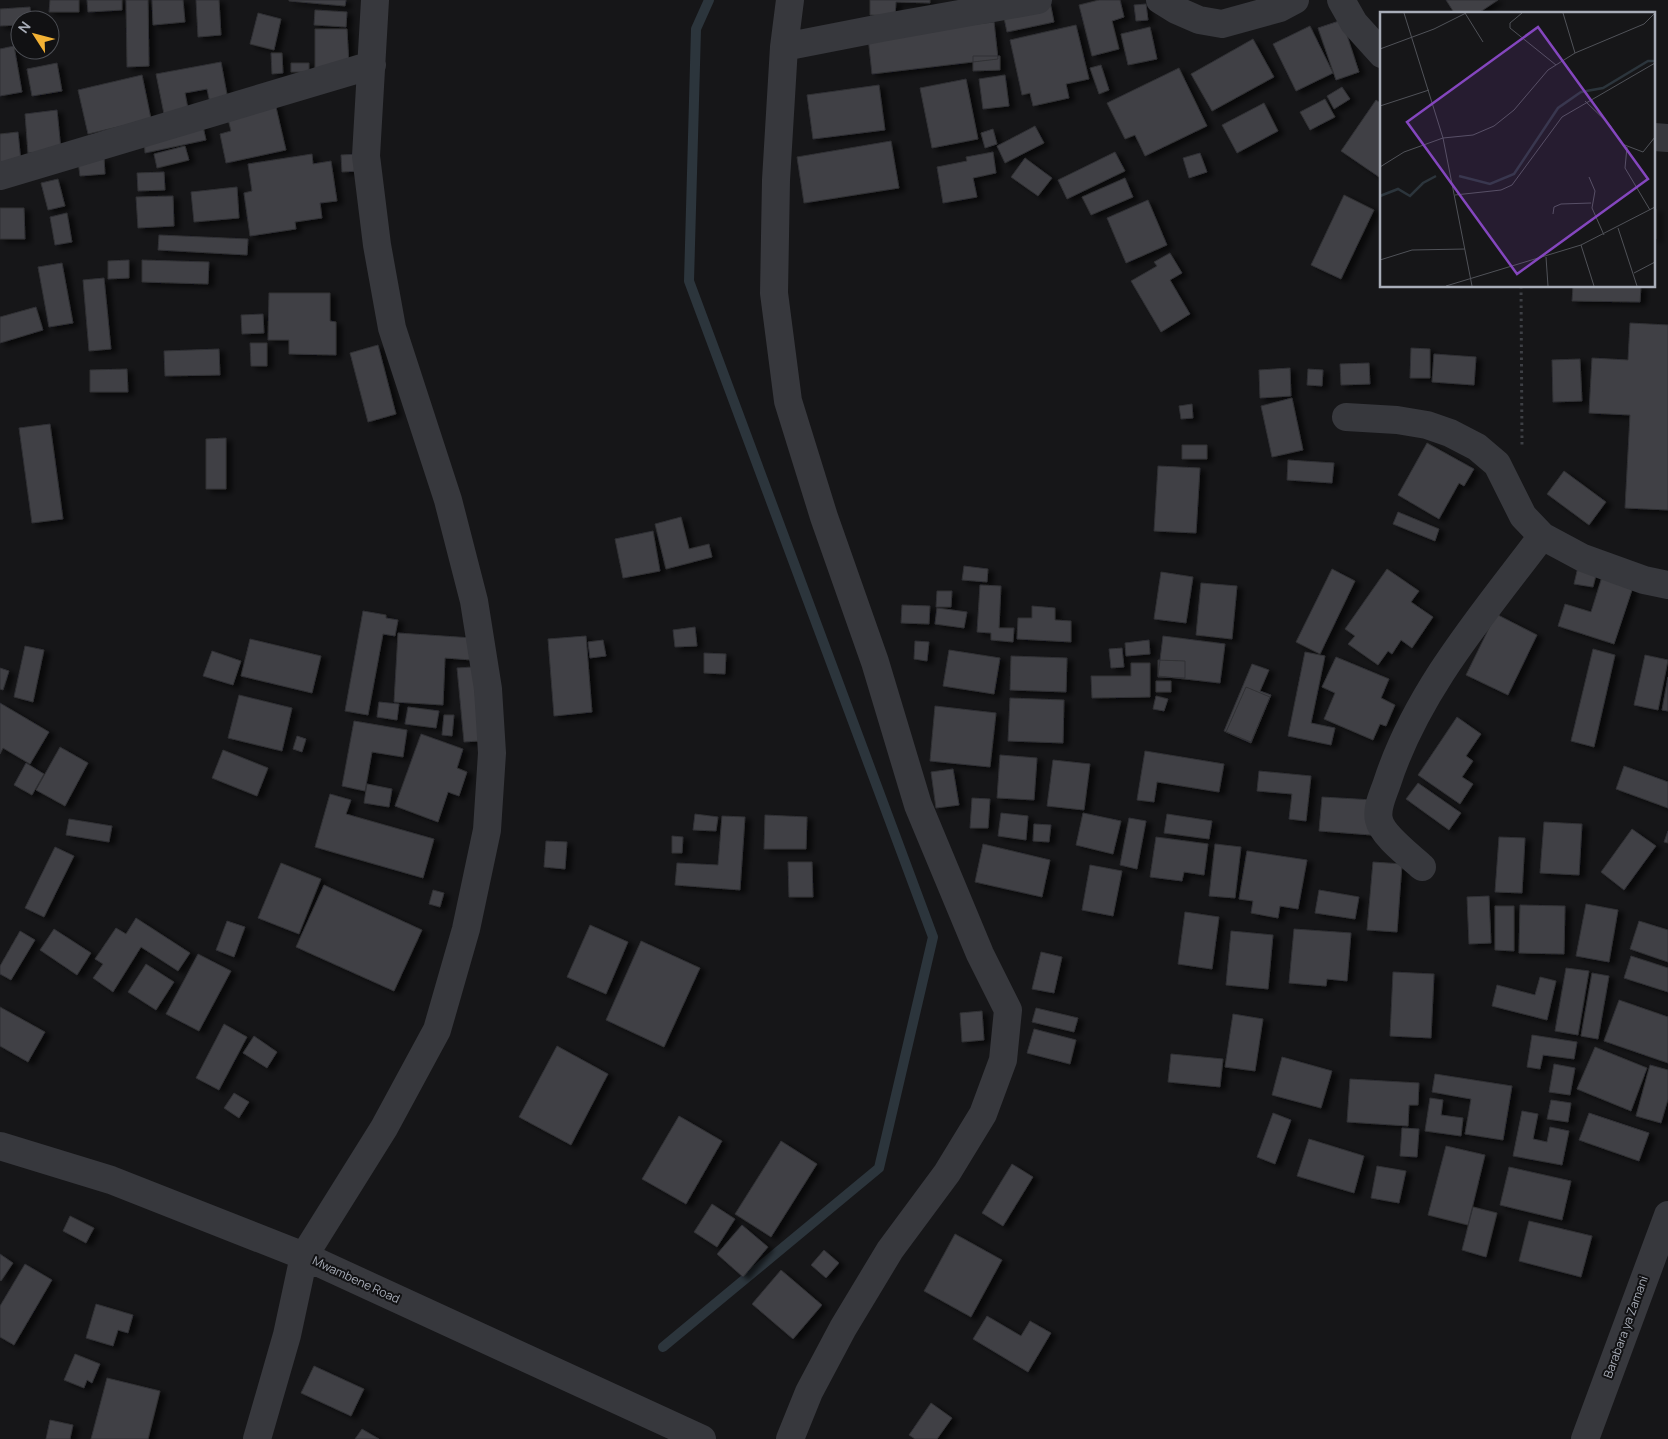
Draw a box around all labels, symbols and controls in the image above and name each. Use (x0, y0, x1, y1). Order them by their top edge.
north arrow (10, 10, 60, 60)
inset map (1380, 12, 1656, 288)
text: N (13, 17, 35, 37)
street label: Mwambene Road (310, 1252, 403, 1307)
street label: Barabara ya Zamani (1599, 1273, 1652, 1380)

